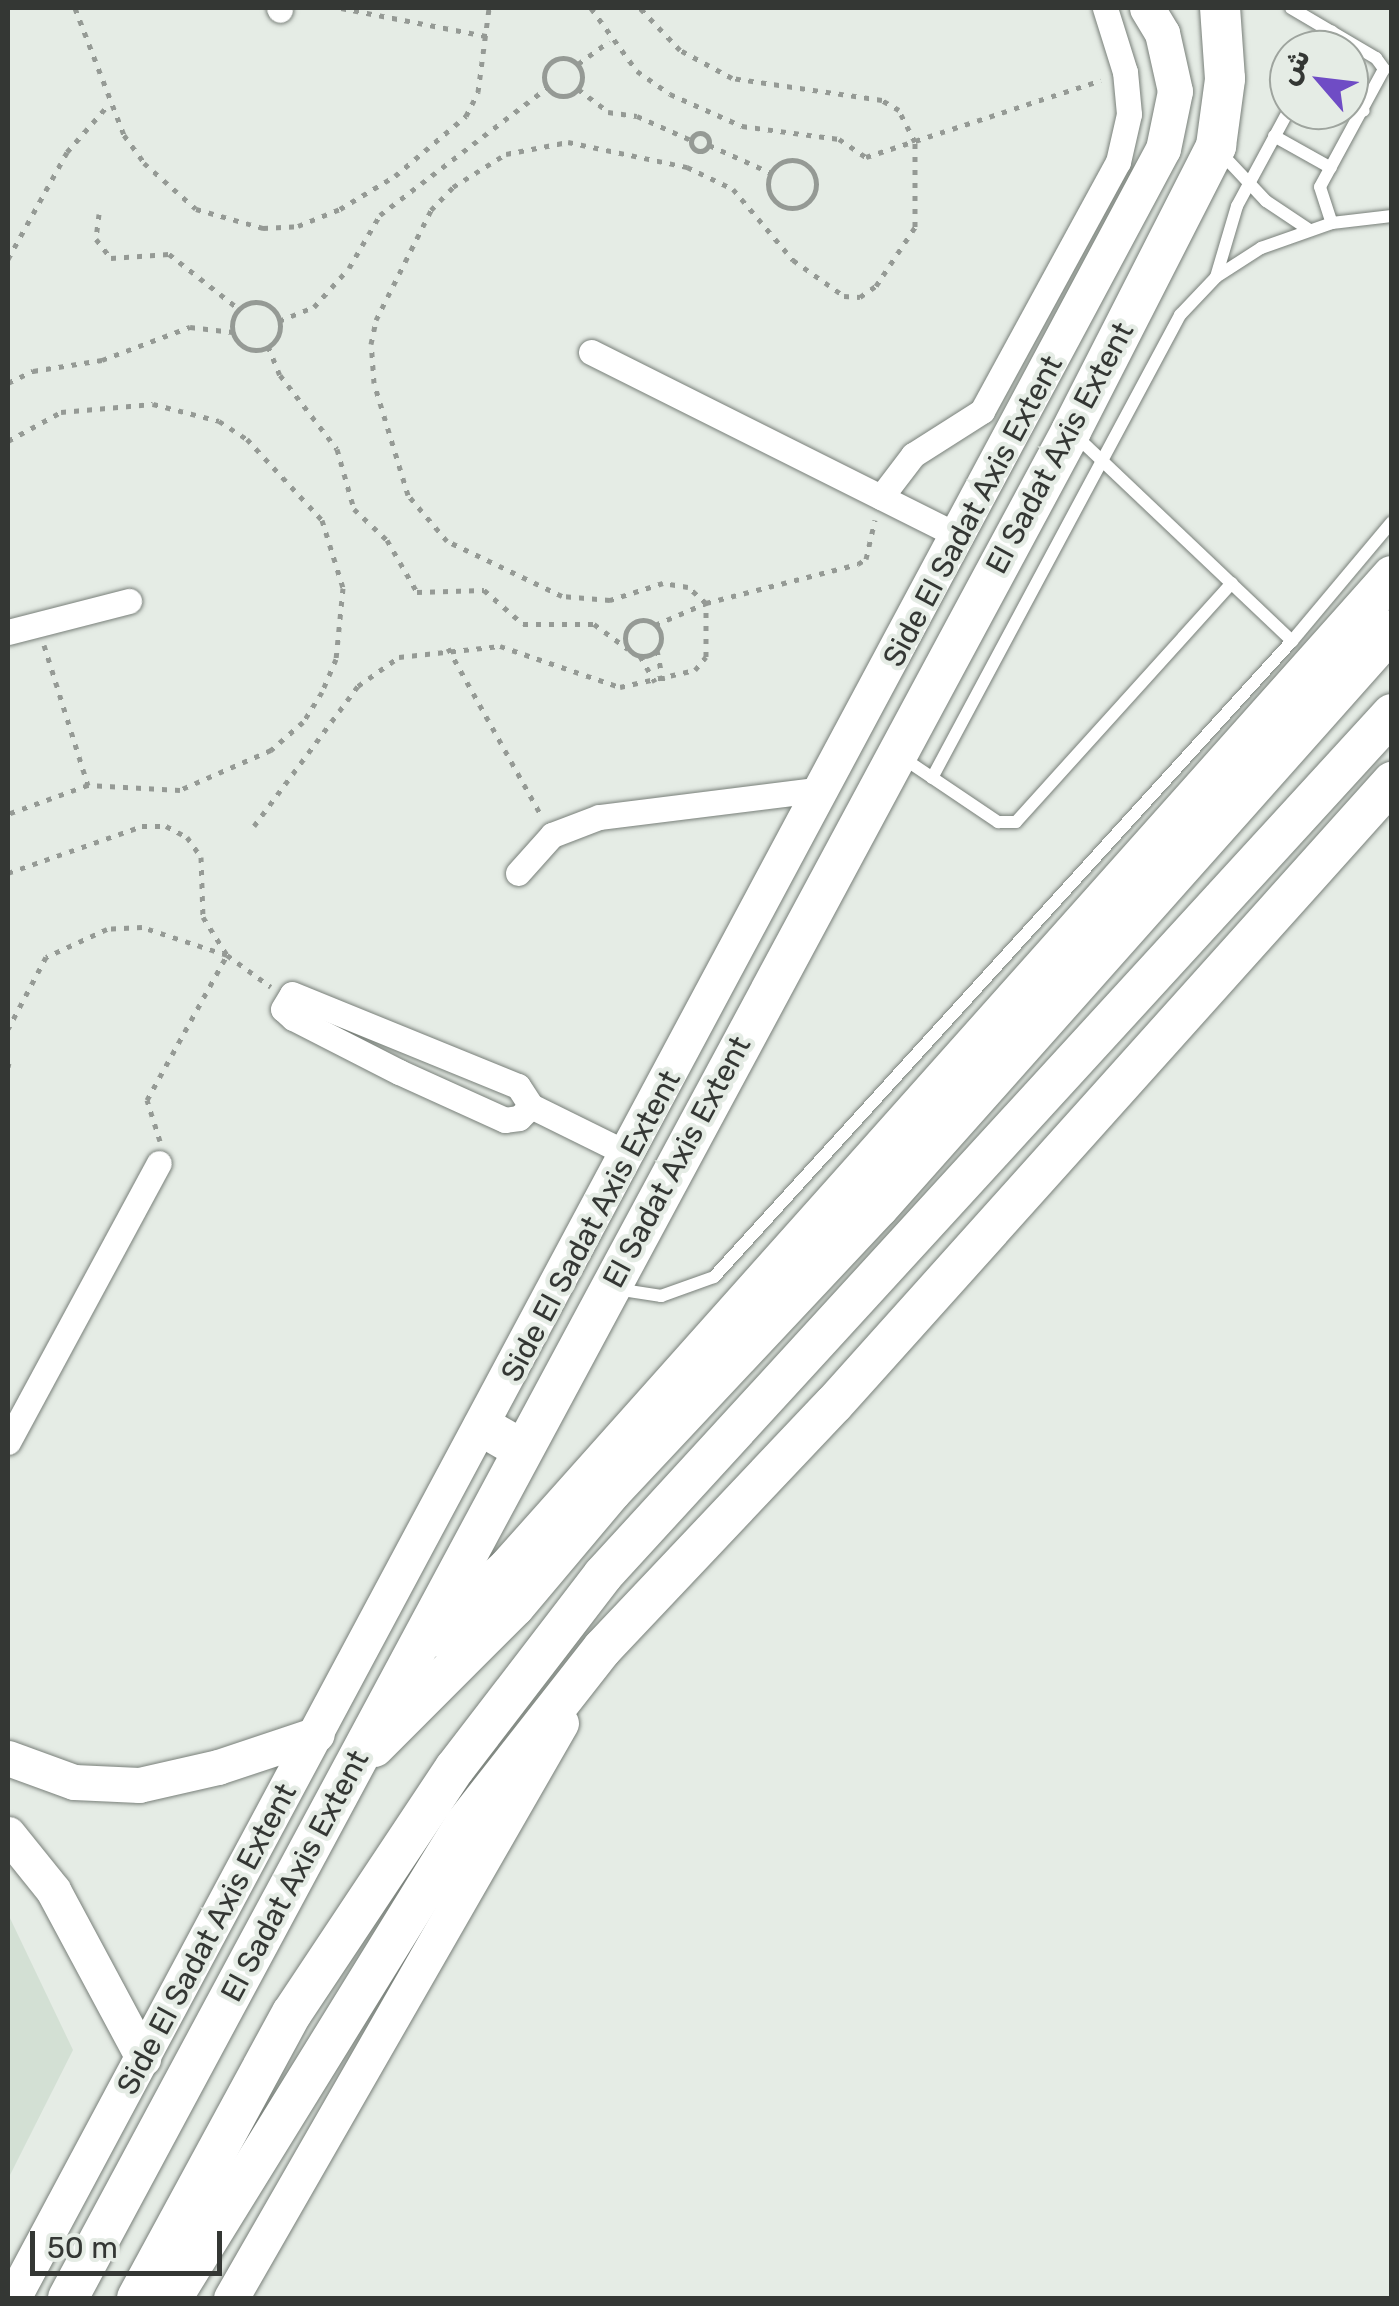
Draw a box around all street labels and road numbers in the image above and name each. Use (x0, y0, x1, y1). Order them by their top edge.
street label: El Sadat Axis Extent (978, 316, 1142, 580)
street label: Side El Sadat Axis Extent (875, 349, 1071, 673)
street label: El Sadat Axis Extent (595, 1030, 759, 1294)
street label: Side El Sadat Axis Extent (493, 1064, 689, 1388)
street label: El Sadat Axis Extent (213, 1744, 377, 2008)
street label: Side El Sadat Axis Extent (109, 1777, 305, 2101)

